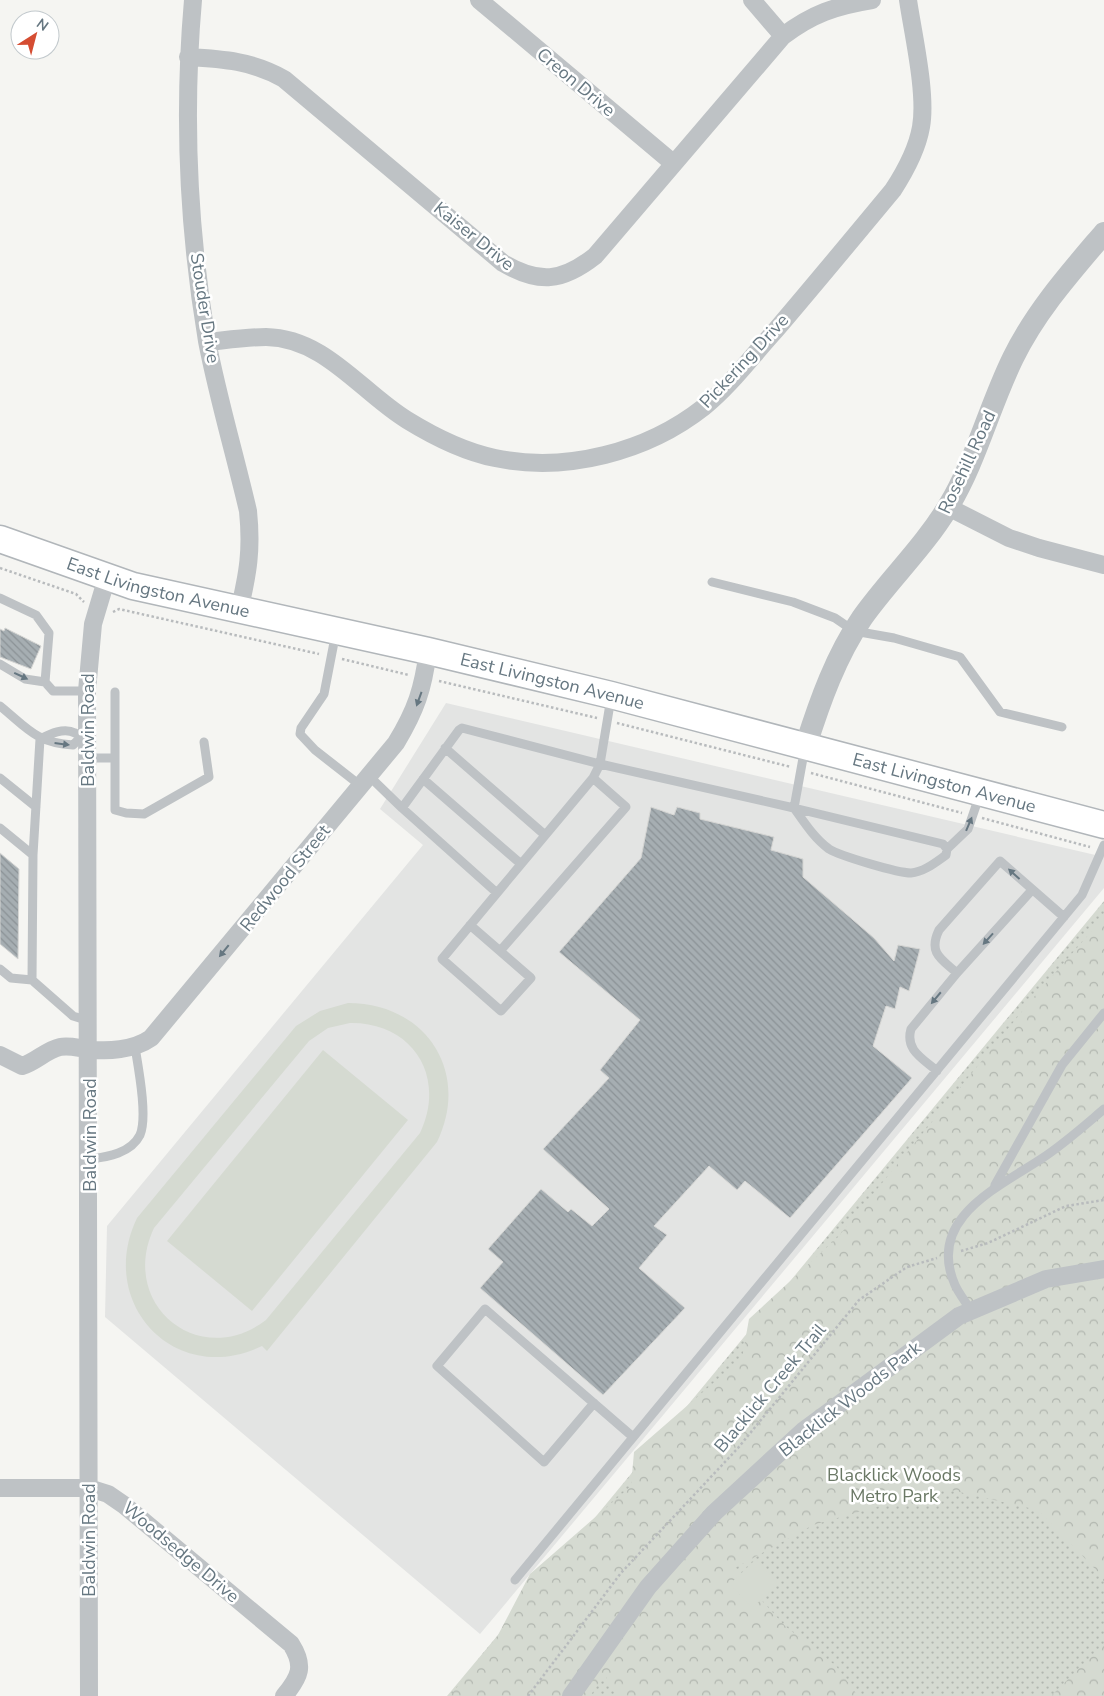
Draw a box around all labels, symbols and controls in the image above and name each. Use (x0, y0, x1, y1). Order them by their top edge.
north arrow (10, 10, 60, 60)
text: N (33, 14, 52, 36)
street label: Creon Drive (532, 42, 620, 122)
street label: Kaiser Drive (429, 196, 519, 276)
street label: Stouder Drive (184, 251, 226, 365)
street label: Pickering Drive (694, 309, 794, 413)
street label: Rosehill Road (933, 406, 1001, 518)
street label: East Livingston Avenue (64, 552, 252, 623)
street label: East Livingston Avenue (458, 647, 647, 715)
one-way arrow (14, 671, 29, 680)
street label: Baldwin Road (76, 673, 100, 787)
one-way arrow (415, 691, 422, 706)
one-way arrow (54, 740, 70, 748)
street label: East Livingston Avenue (850, 747, 1039, 819)
one-way arrow (965, 817, 973, 831)
street label: Redwood Street (234, 819, 336, 937)
one-way arrow (1008, 868, 1021, 879)
one-way arrow (982, 932, 994, 944)
one-way arrow (219, 945, 230, 958)
one-way arrow (930, 992, 942, 1004)
street label: Baldwin Road (78, 1078, 102, 1192)
street label: Blacklick Creek Trail (709, 1318, 832, 1458)
street label: Blacklick Woods Park (774, 1335, 927, 1462)
park label: Blacklick Woods Metro Park (827, 1463, 961, 1508)
street label: Baldwin Road (77, 1483, 101, 1597)
street label: Woodsedge Drive (118, 1496, 244, 1608)

